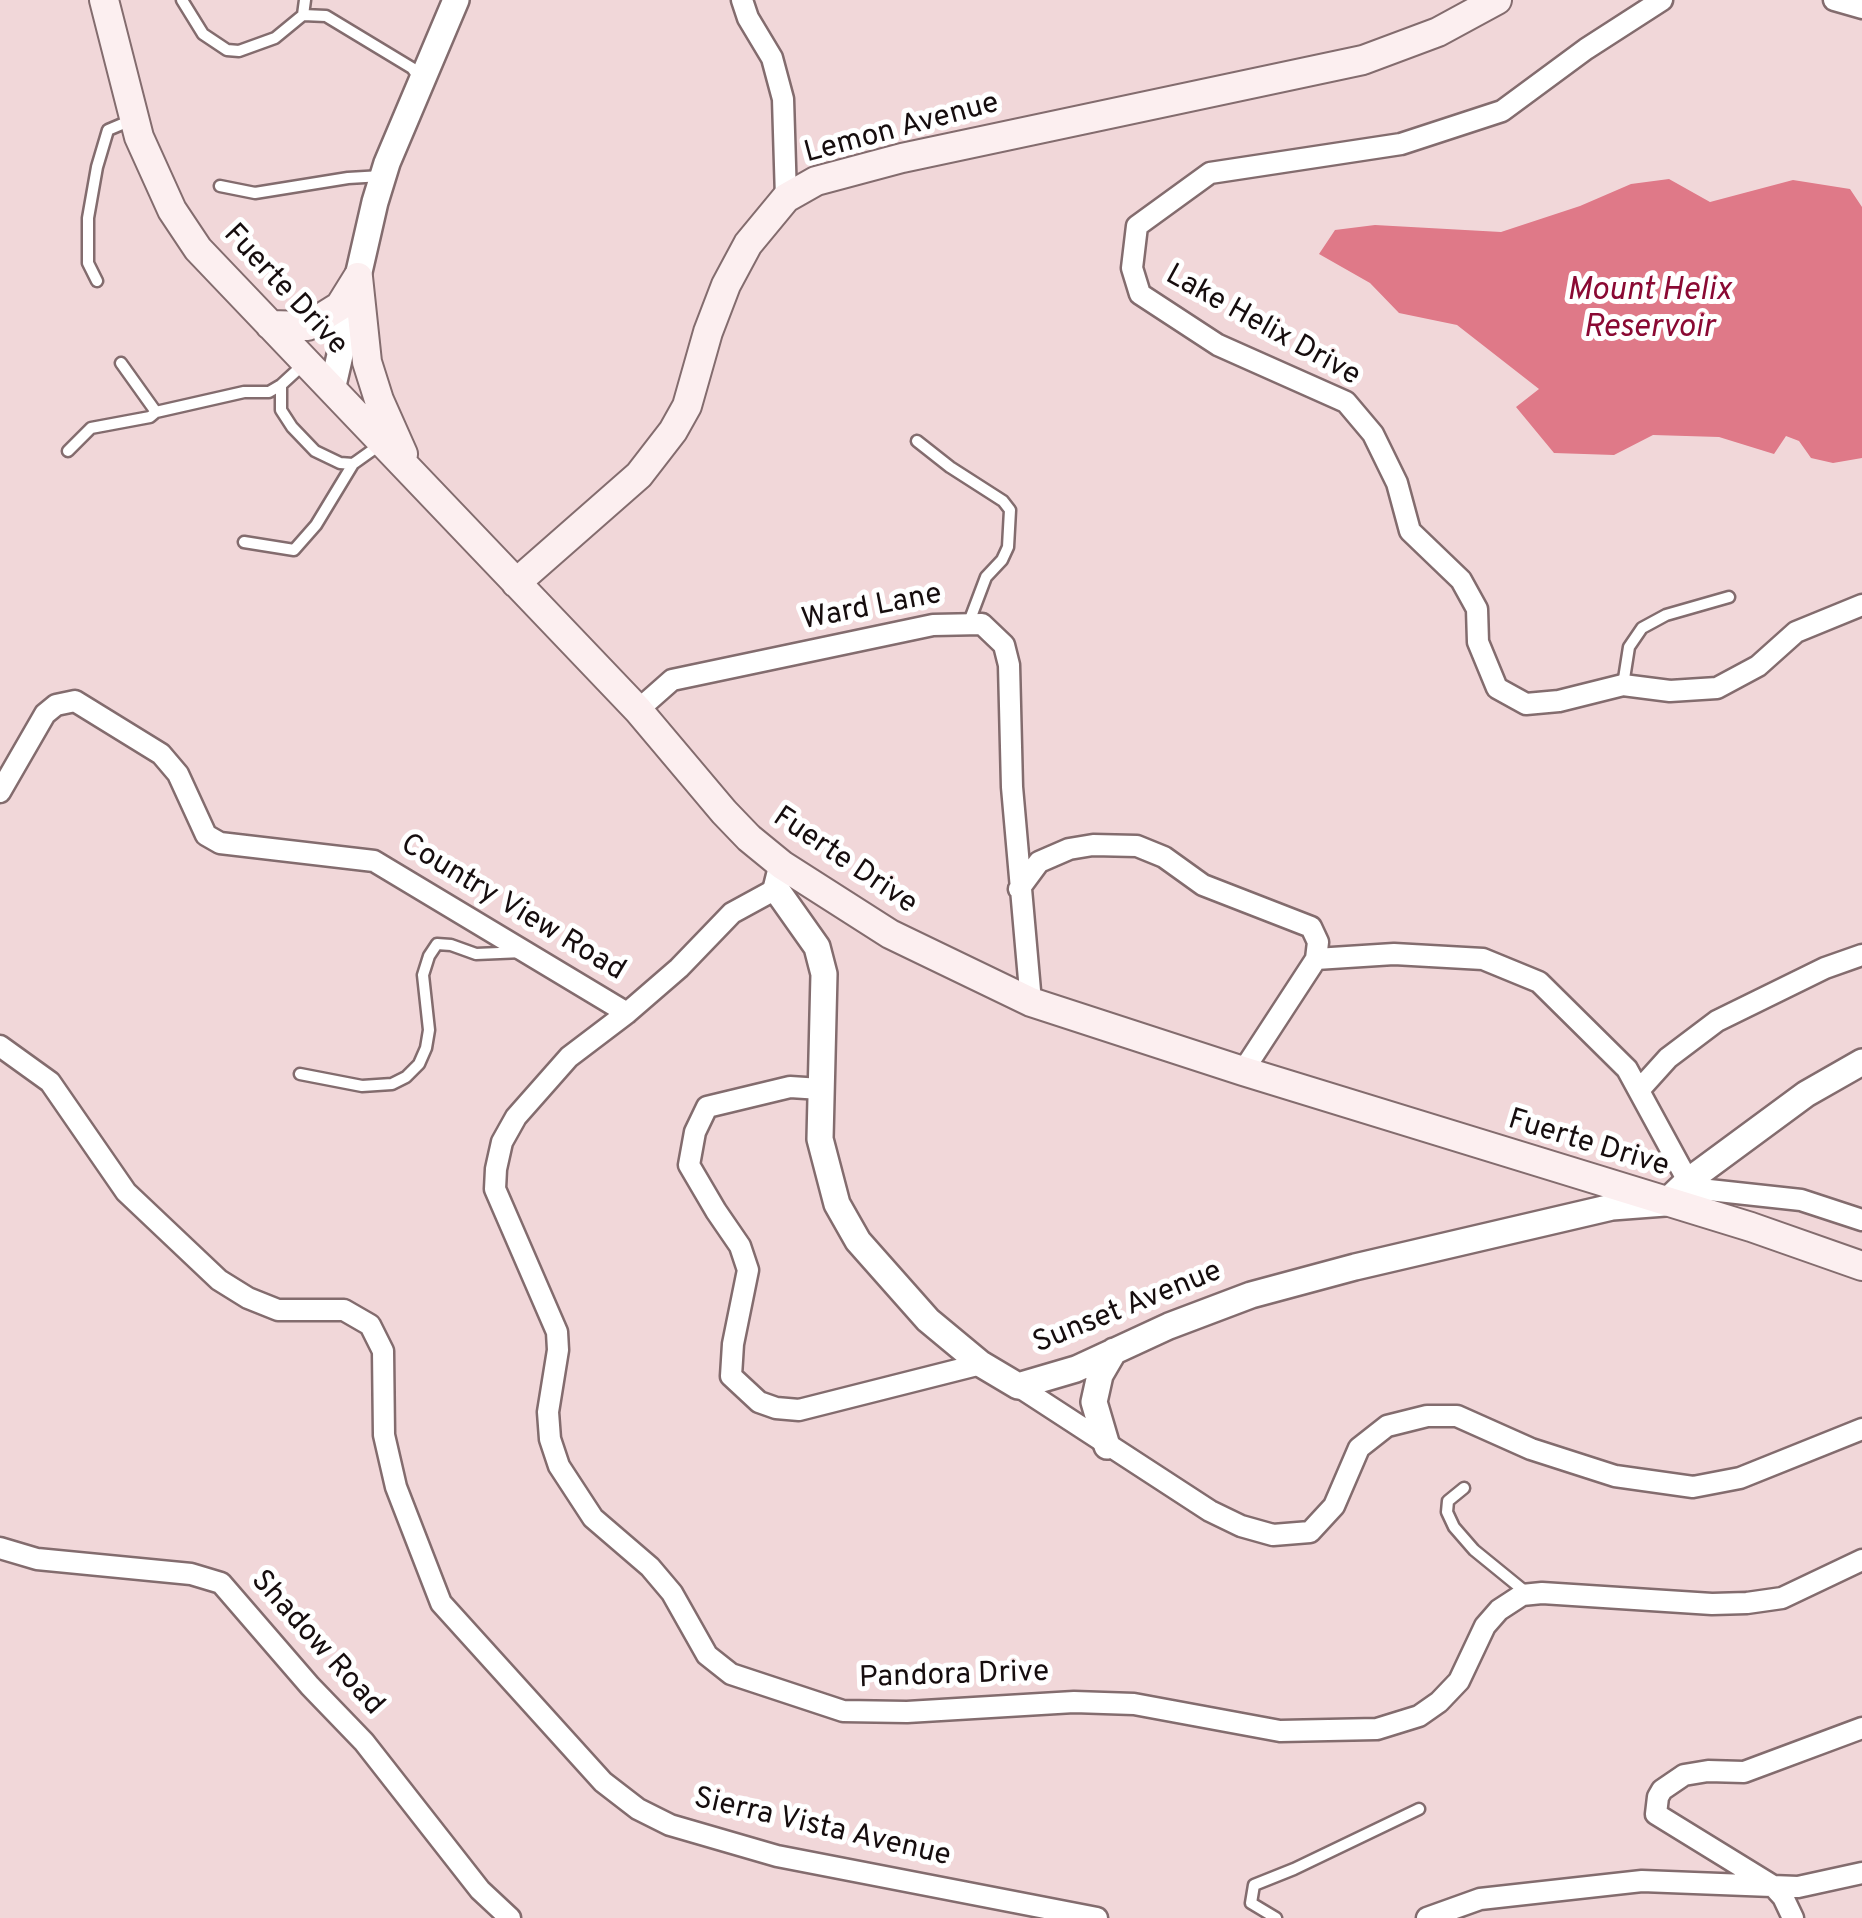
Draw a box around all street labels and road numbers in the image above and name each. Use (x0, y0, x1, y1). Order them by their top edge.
street label: Lemon Avenue (801, 87, 1003, 173)
street label: Fuerte Drive (214, 218, 354, 364)
street label: Lake Helix Drive (1158, 259, 1366, 395)
street label: Ward Lane (799, 578, 945, 640)
street label: Fuerte Drive (765, 801, 923, 923)
street label: Country View Road (393, 828, 631, 990)
street label: Fuerte Drive (1503, 1103, 1673, 1187)
street label: Sunset Avenue (1028, 1255, 1228, 1363)
street label: Shadow Road (242, 1564, 390, 1724)
street label: Pandora Drive (858, 1656, 1050, 1698)
street label: Sierra Vista Avenue (690, 1782, 954, 1876)

